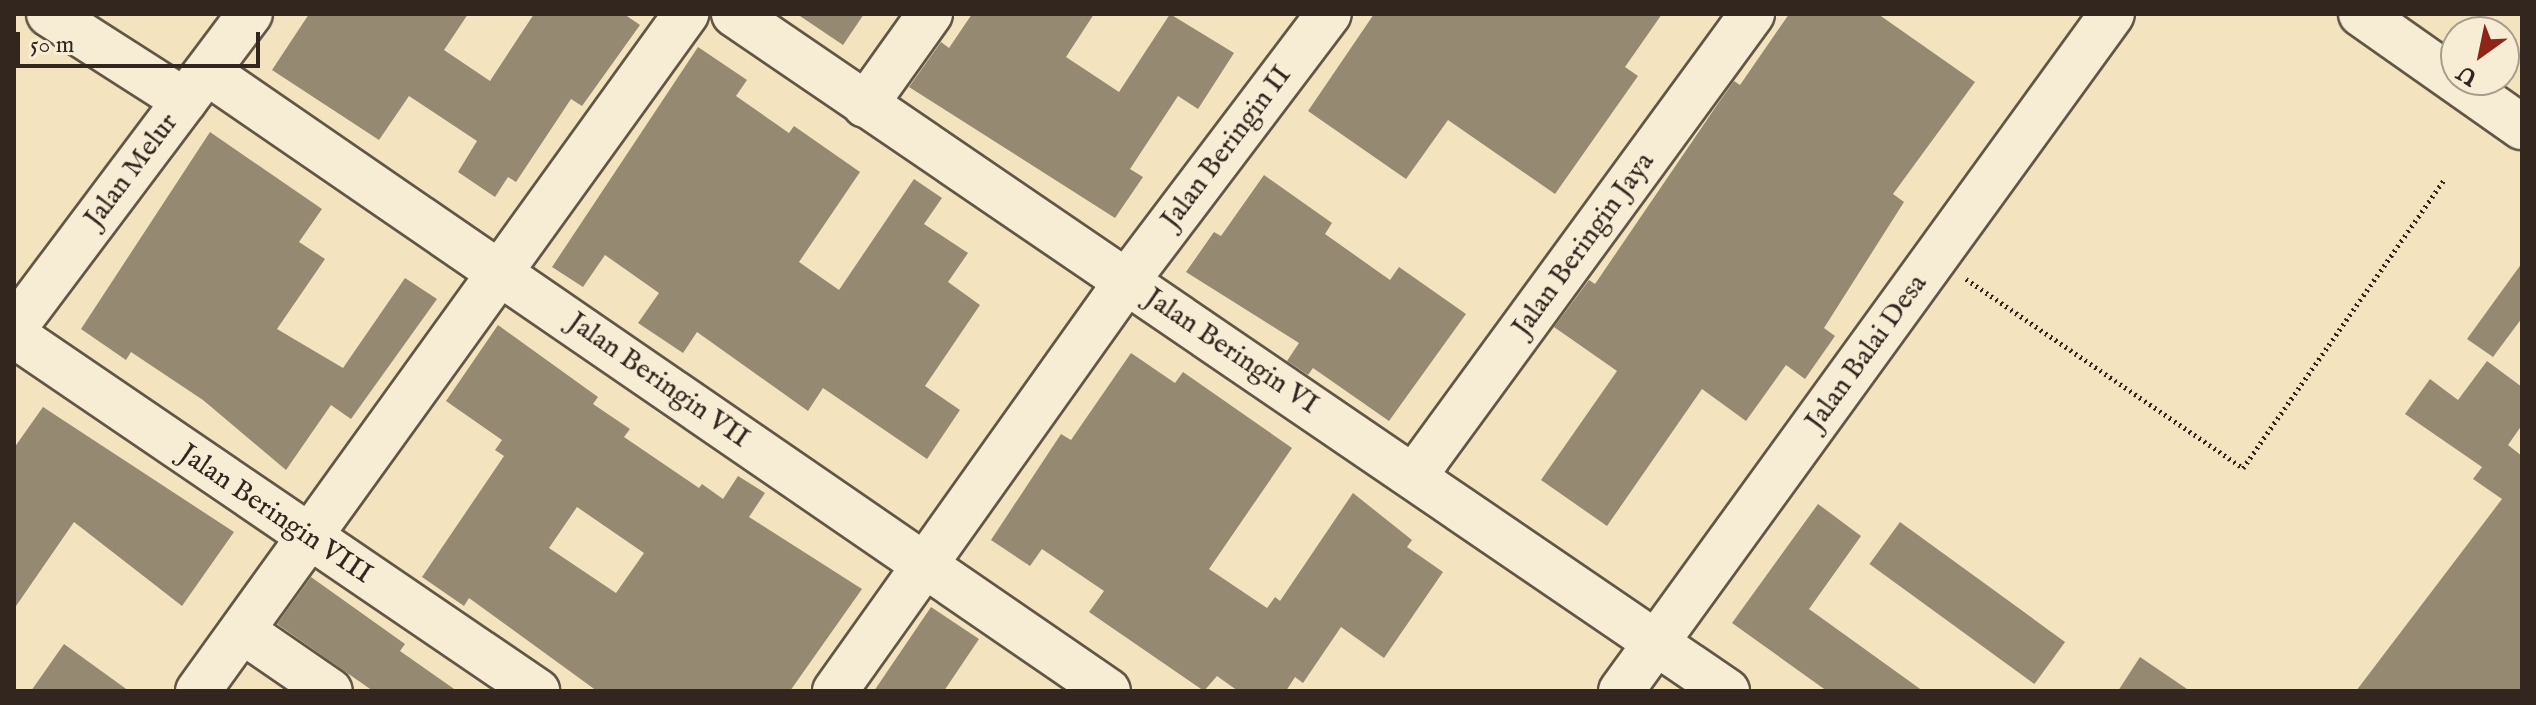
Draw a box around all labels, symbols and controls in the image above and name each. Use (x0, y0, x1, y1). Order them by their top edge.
scale bar (20, 16, 264, 66)
north arrow (2440, 16, 2520, 96)
text: 50 m (30, 30, 74, 61)
text: U (2453, 58, 2483, 91)
street label: Jalan Beringin II (1155, 60, 1299, 236)
street label: Jalan Melur (78, 107, 186, 235)
street label: Jalan Beringin Jaya (1506, 146, 1662, 344)
street label: Jalan Balai Desa (1799, 268, 1935, 438)
street label: Jalan Beringin VI (1138, 282, 1324, 422)
street label: Jalan Beringin VII (561, 306, 755, 456)
street label: Jalan Beringin VIII (172, 438, 378, 592)

